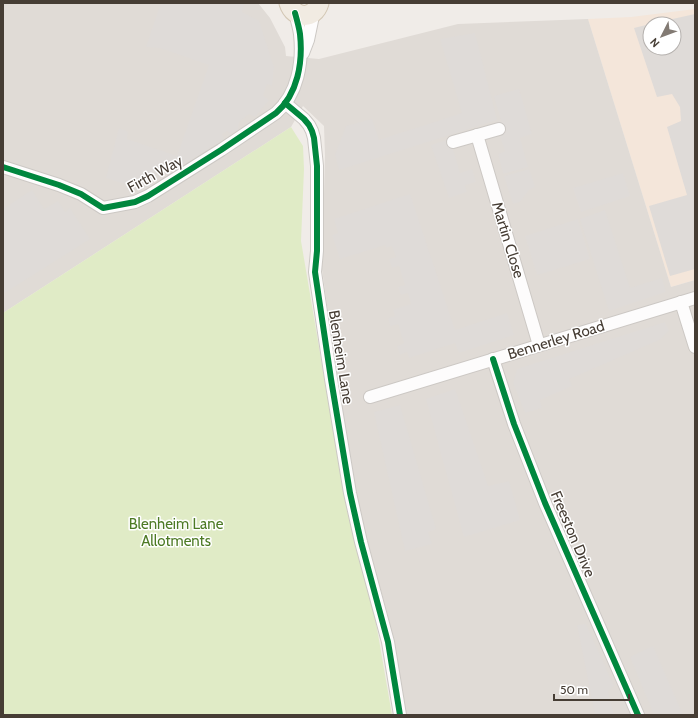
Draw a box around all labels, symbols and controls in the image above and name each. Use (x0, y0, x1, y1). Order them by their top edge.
north arrow (642, 16, 682, 56)
text: N (647, 35, 662, 50)
street label: Firth Way (124, 151, 186, 196)
street label: Martin Close (488, 200, 528, 281)
street label: Blenheim Lane (325, 309, 357, 405)
street label: Bennerley Road (505, 317, 607, 363)
street label: Freeston Drive (547, 488, 599, 580)
park label: Blenheim Lane Allotments (129, 515, 224, 550)
scale bar (554, 676, 629, 702)
text: 50 m (560, 682, 588, 697)

